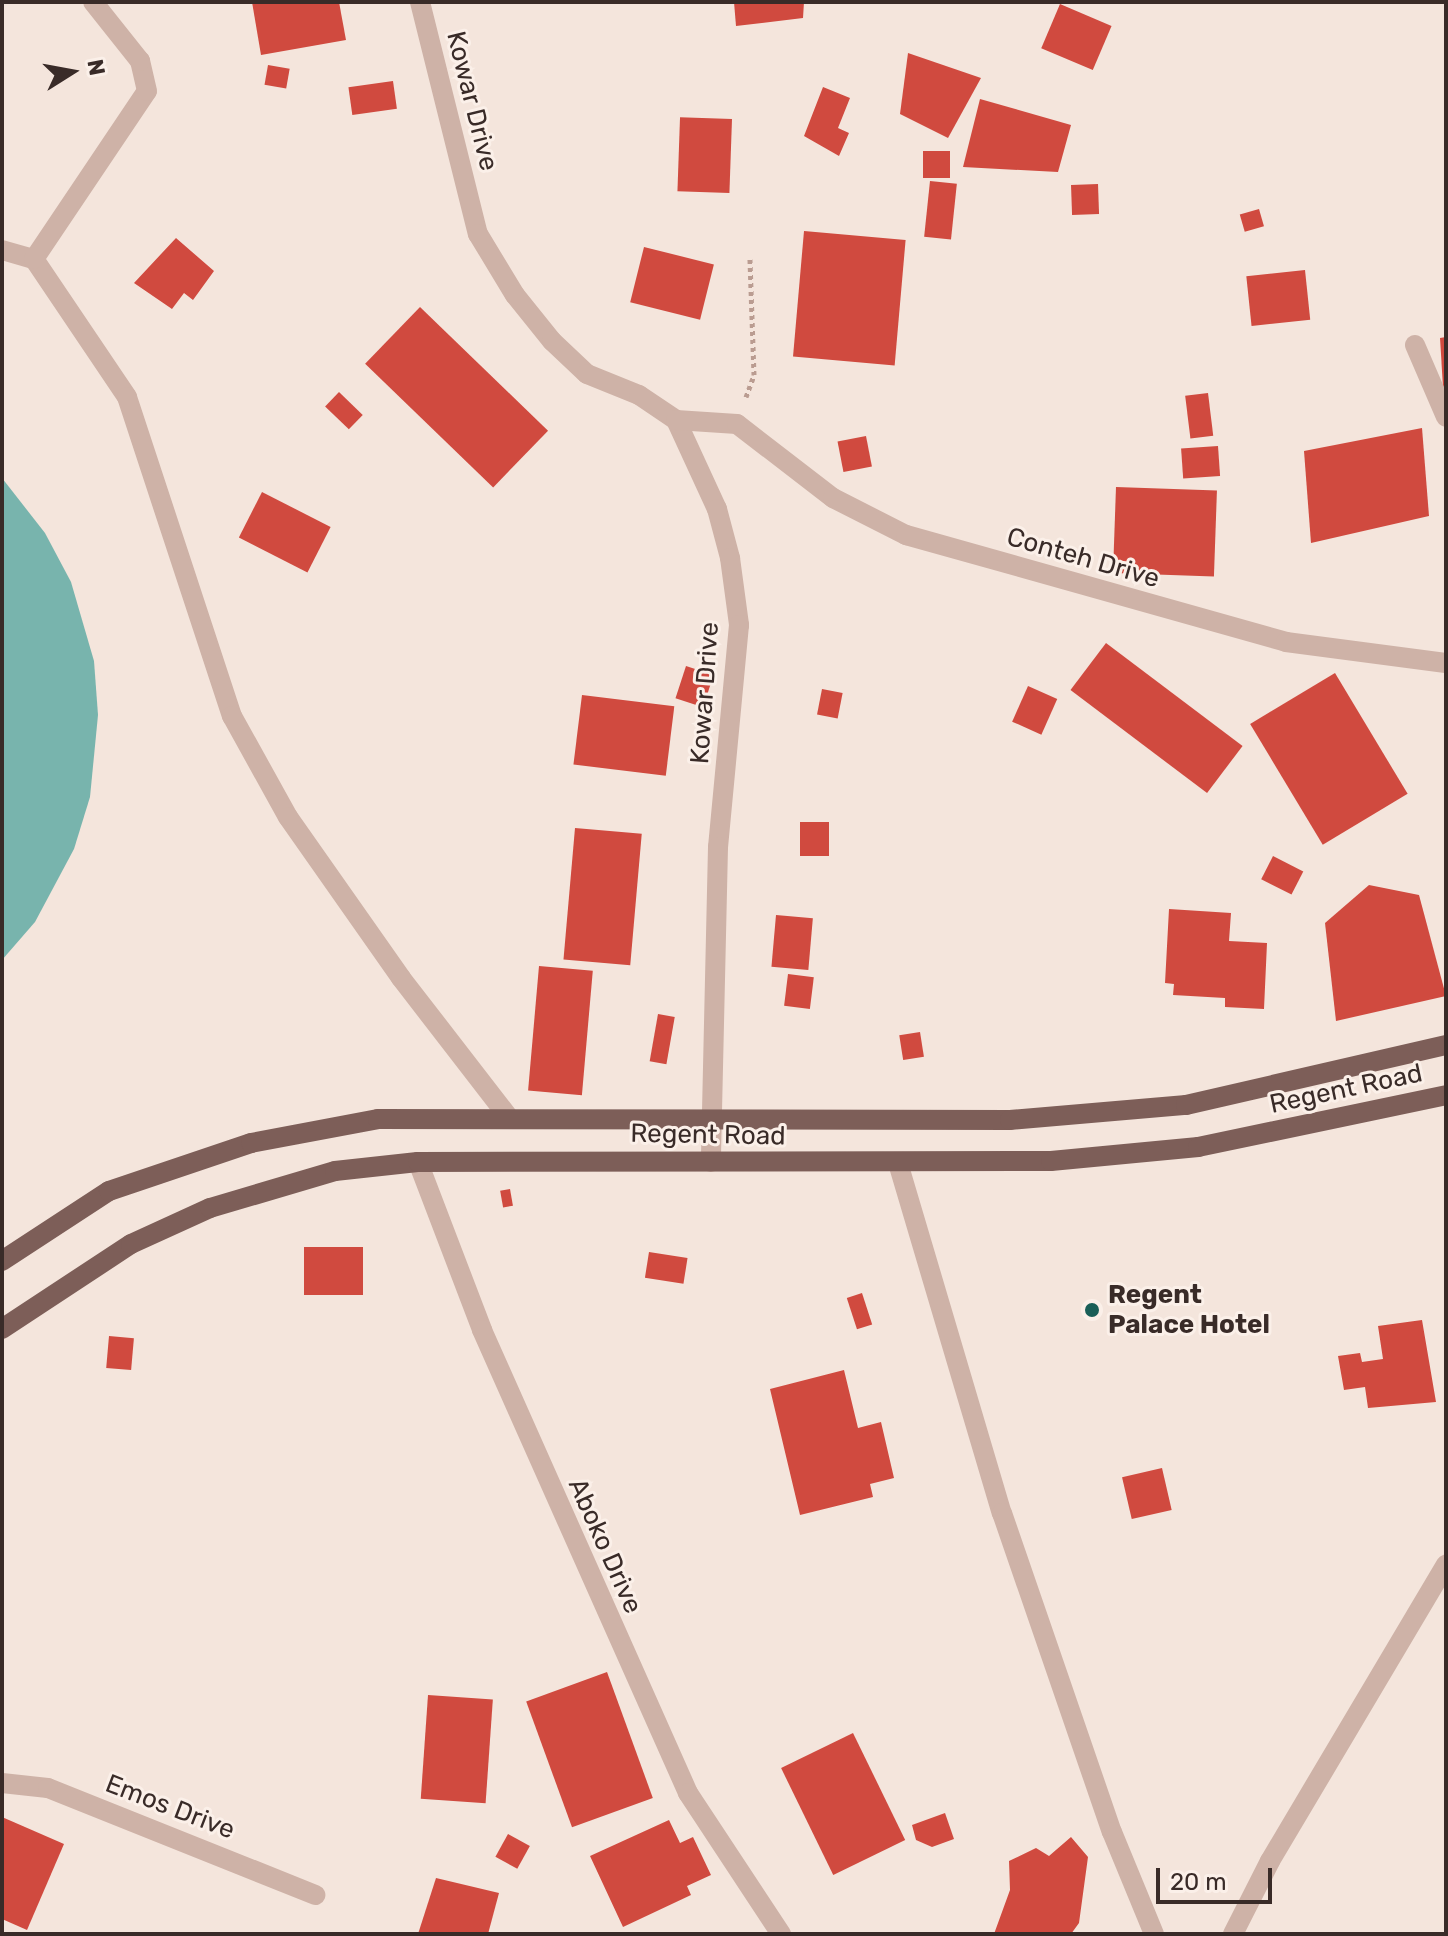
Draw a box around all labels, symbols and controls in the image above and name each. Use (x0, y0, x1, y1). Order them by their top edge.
street label: Kowar Drive (440, 28, 504, 174)
north arrow (32, 32, 112, 112)
text: N (81, 57, 111, 78)
street label: Conteh Drive (1003, 521, 1163, 595)
street label: Kowar Drive (684, 621, 726, 765)
street label: Regent Road (1267, 1058, 1425, 1120)
street label: Regent Road (630, 1118, 786, 1152)
place label: Regent Palace Hotel (1108, 1279, 1270, 1340)
marker: Regent Palace Hotel (1083, 1301, 1101, 1319)
street label: Aboko Drive (561, 1474, 649, 1618)
street label: Emos Drive (101, 1768, 239, 1846)
scale bar (1160, 1852, 1276, 1902)
text: 20 m (1170, 1868, 1227, 1896)

